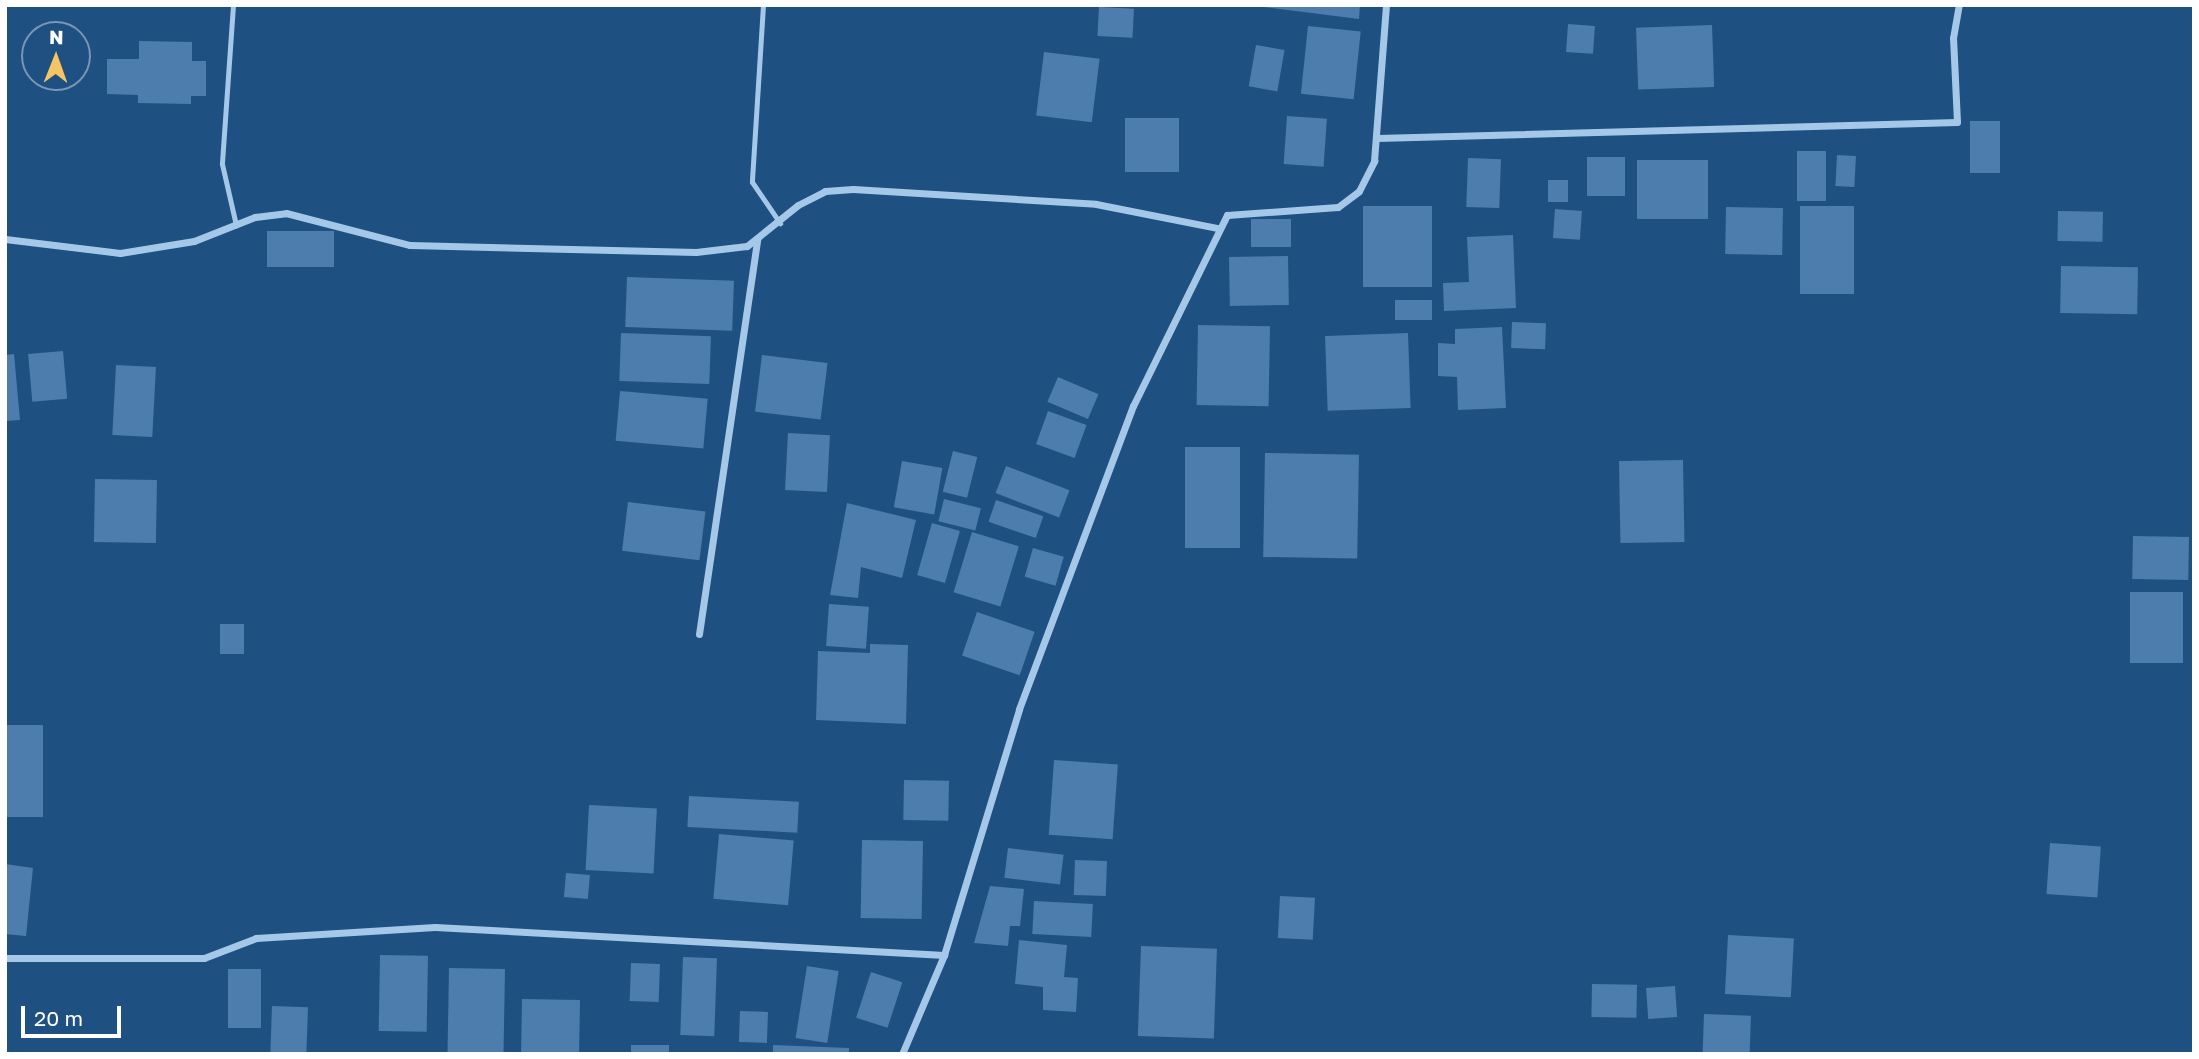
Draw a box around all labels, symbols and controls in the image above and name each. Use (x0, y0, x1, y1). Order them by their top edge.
north arrow (21, 21, 91, 91)
text: N (49, 25, 64, 48)
scale bar (24, 992, 124, 1036)
text: 20 m (34, 1005, 83, 1031)

